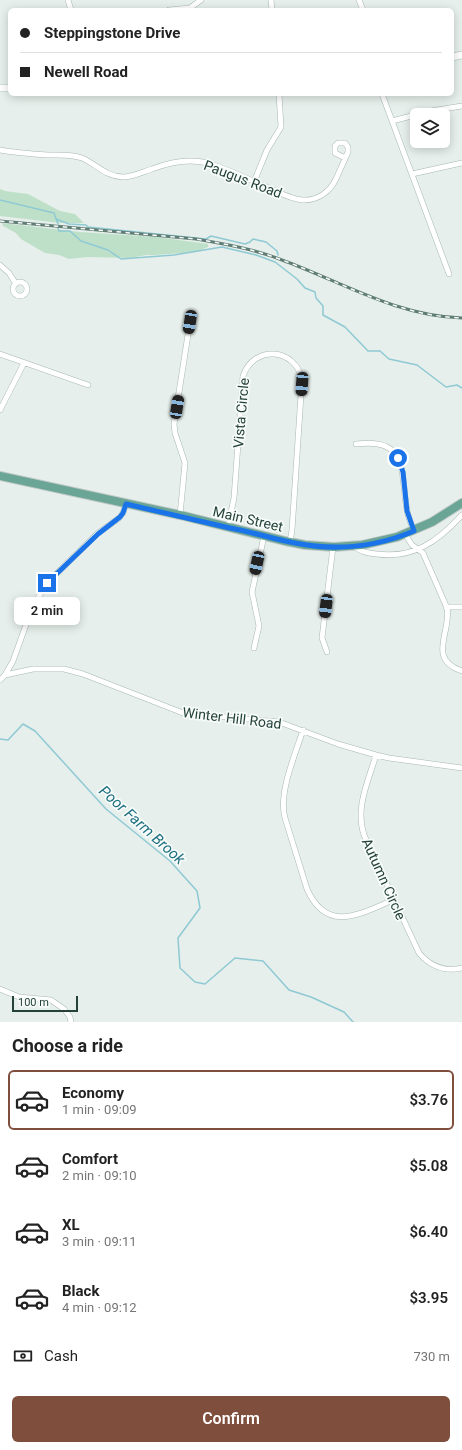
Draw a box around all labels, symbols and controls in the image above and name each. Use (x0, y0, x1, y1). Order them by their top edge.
text: Steppingstone Drive (44, 24, 180, 42)
text: Newell Road (44, 63, 128, 81)
map controls (410, 108, 450, 148)
button: layers (410, 108, 450, 148)
street label: Paugus Road (202, 157, 284, 201)
car (182, 309, 198, 335)
car (295, 372, 309, 396)
street label: Vista Circle (230, 377, 252, 449)
car (169, 394, 185, 420)
route start (389, 449, 407, 467)
street label: Main Street (211, 503, 285, 535)
car (249, 550, 265, 576)
route end (38, 574, 56, 592)
car (319, 593, 333, 619)
callout: 2 min (14, 597, 80, 625)
text: 2 min (31, 603, 63, 618)
street label: Winter Hill Road (182, 704, 282, 732)
water label: Poor Farm Brook (95, 782, 189, 869)
street label: Autumn Circle (359, 836, 409, 922)
scale bar (12, 994, 78, 1013)
text: 100 m (18, 996, 49, 1009)
text: Choose a ride (12, 1035, 123, 1056)
icon: car (14, 1082, 50, 1118)
text: Economy (62, 1084, 124, 1102)
text: $3.76 (409, 1091, 448, 1109)
text: 1 min · 09:09 (62, 1102, 137, 1117)
icon: car (14, 1148, 50, 1184)
text: Comfort (62, 1150, 118, 1168)
text: $5.08 (409, 1157, 448, 1175)
text: 2 min · 09:10 (62, 1168, 137, 1183)
icon: car (14, 1214, 50, 1250)
text: XL (62, 1216, 80, 1234)
text: $6.40 (409, 1223, 448, 1241)
text: 3 min · 09:11 (62, 1234, 137, 1249)
icon: car (14, 1280, 50, 1316)
text: Black (62, 1282, 99, 1300)
text: $3.95 (409, 1289, 448, 1307)
text: 4 min · 09:12 (62, 1300, 137, 1315)
icon: cash (12, 1345, 34, 1367)
text: Cash (44, 1347, 78, 1365)
text: 730 m (413, 1349, 450, 1364)
button: Confirm (12, 1396, 450, 1442)

